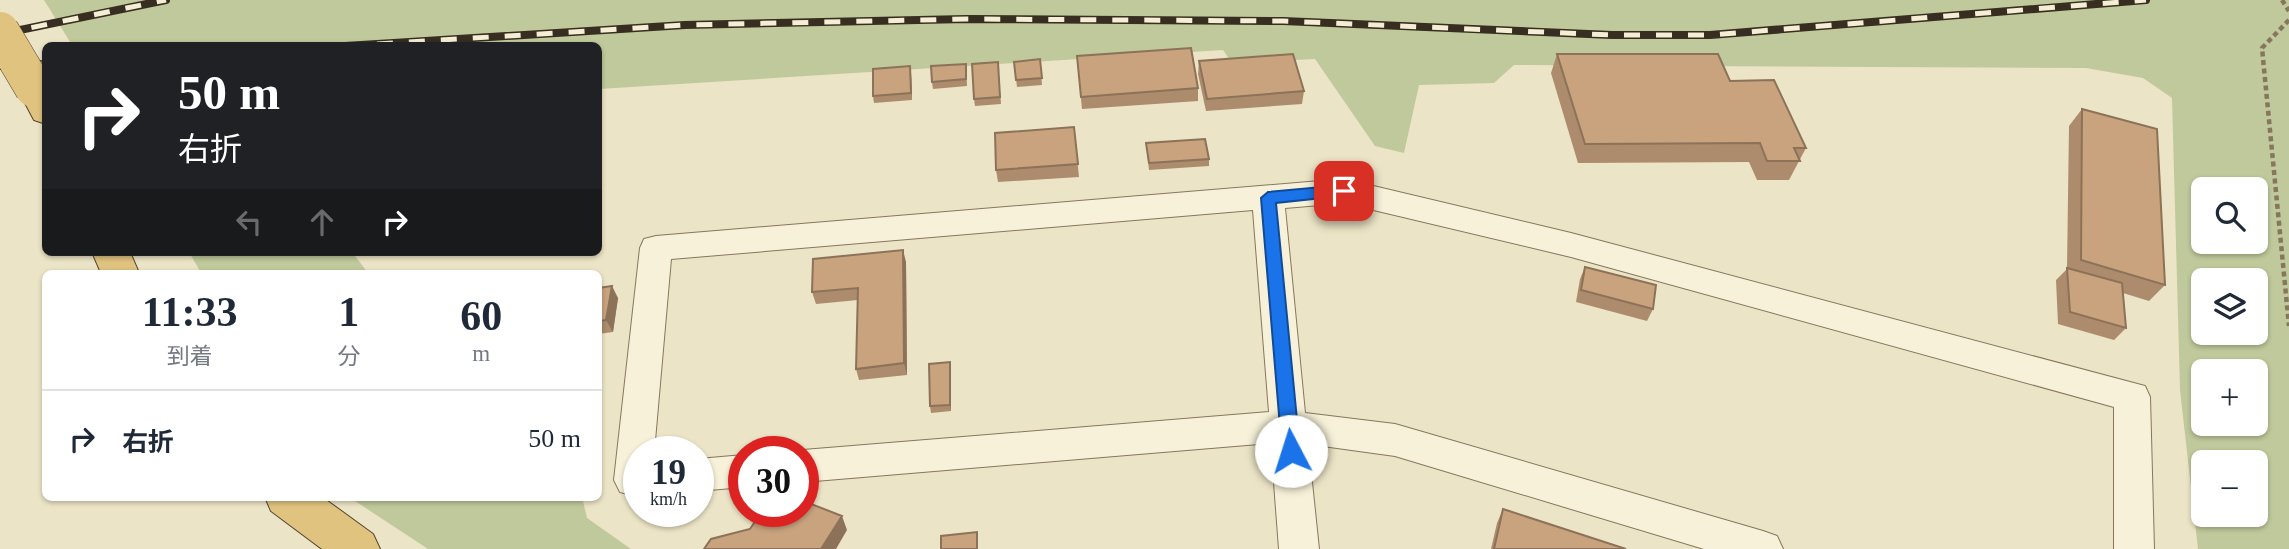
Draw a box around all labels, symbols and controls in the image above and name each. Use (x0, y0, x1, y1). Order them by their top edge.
text: 50 m (178, 65, 280, 120)
icon: right (63, 70, 154, 161)
text: 右折 (178, 131, 242, 167)
pin (1314, 161, 1374, 221)
icon: arrive (1325, 172, 1363, 210)
map controls (2191, 177, 2268, 527)
button: search (2191, 177, 2268, 254)
icon: left (230, 203, 268, 241)
icon: ahead (303, 203, 341, 241)
icon: right (376, 203, 414, 241)
button: layers (2191, 268, 2268, 345)
text: 11:33 (142, 289, 238, 335)
text: 1 (338, 289, 359, 335)
text: 60 (460, 293, 502, 339)
text: m (472, 341, 490, 366)
text: 到着 (167, 344, 213, 369)
text: 分 (337, 344, 360, 369)
button: + (2191, 359, 2268, 436)
position arrow (1254, 414, 1328, 488)
icon: right (63, 420, 101, 458)
text: 50 m (528, 424, 581, 453)
text: 右折 (122, 428, 174, 457)
speed limit sign: 30 (728, 436, 819, 527)
button: − (2191, 450, 2268, 527)
text: 19 (651, 453, 686, 492)
text: km/h (650, 489, 687, 509)

